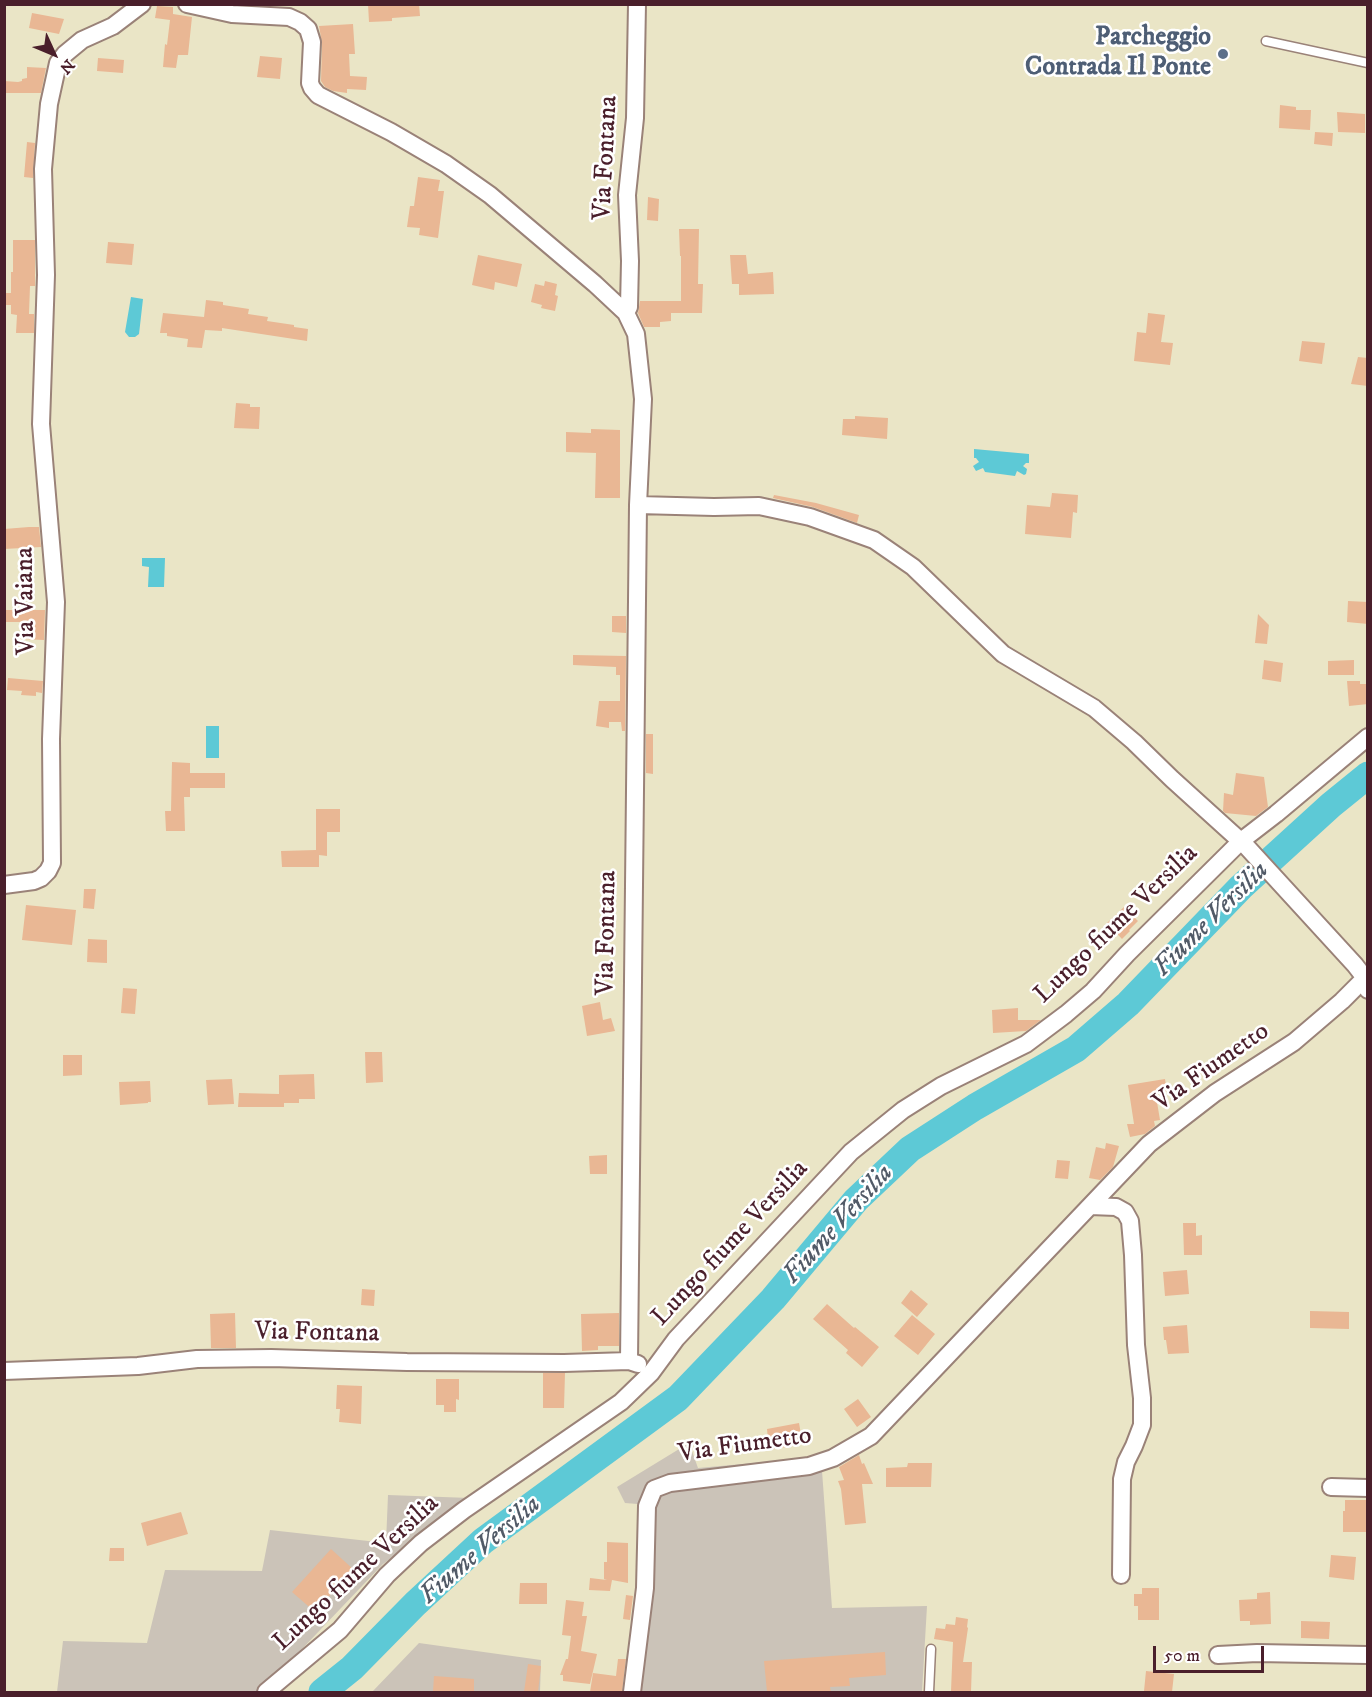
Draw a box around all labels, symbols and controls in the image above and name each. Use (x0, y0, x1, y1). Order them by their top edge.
place label: Parcheggio Contrada Il Ponte (1025, 23, 1211, 84)
north arrow (24, 24, 84, 84)
marker: Parcheggio Contrada Il Ponte (1216, 47, 1230, 61)
text: N (55, 55, 79, 78)
street label: Via Fontana (588, 95, 626, 221)
street label: Via Vaiana (10, 547, 44, 655)
street label: Lungo fiume Versilia (1029, 839, 1205, 1011)
water label: Fiume Versilia (1147, 855, 1277, 985)
street label: Via Fontana (591, 870, 625, 996)
street label: Via Fiumetto (1148, 1017, 1276, 1119)
street label: Lungo fiume Versilia (646, 1155, 816, 1333)
water label: Fiume Versilia (777, 1158, 901, 1292)
street label: Via Fontana (254, 1317, 380, 1351)
street label: Via Fiumetto (676, 1421, 814, 1471)
street label: Lungo fiume Versilia (268, 1489, 446, 1659)
water label: Fiume Versilia (414, 1490, 548, 1612)
scale bar (1156, 1634, 1267, 1672)
text: 50 m (1164, 1645, 1200, 1667)

